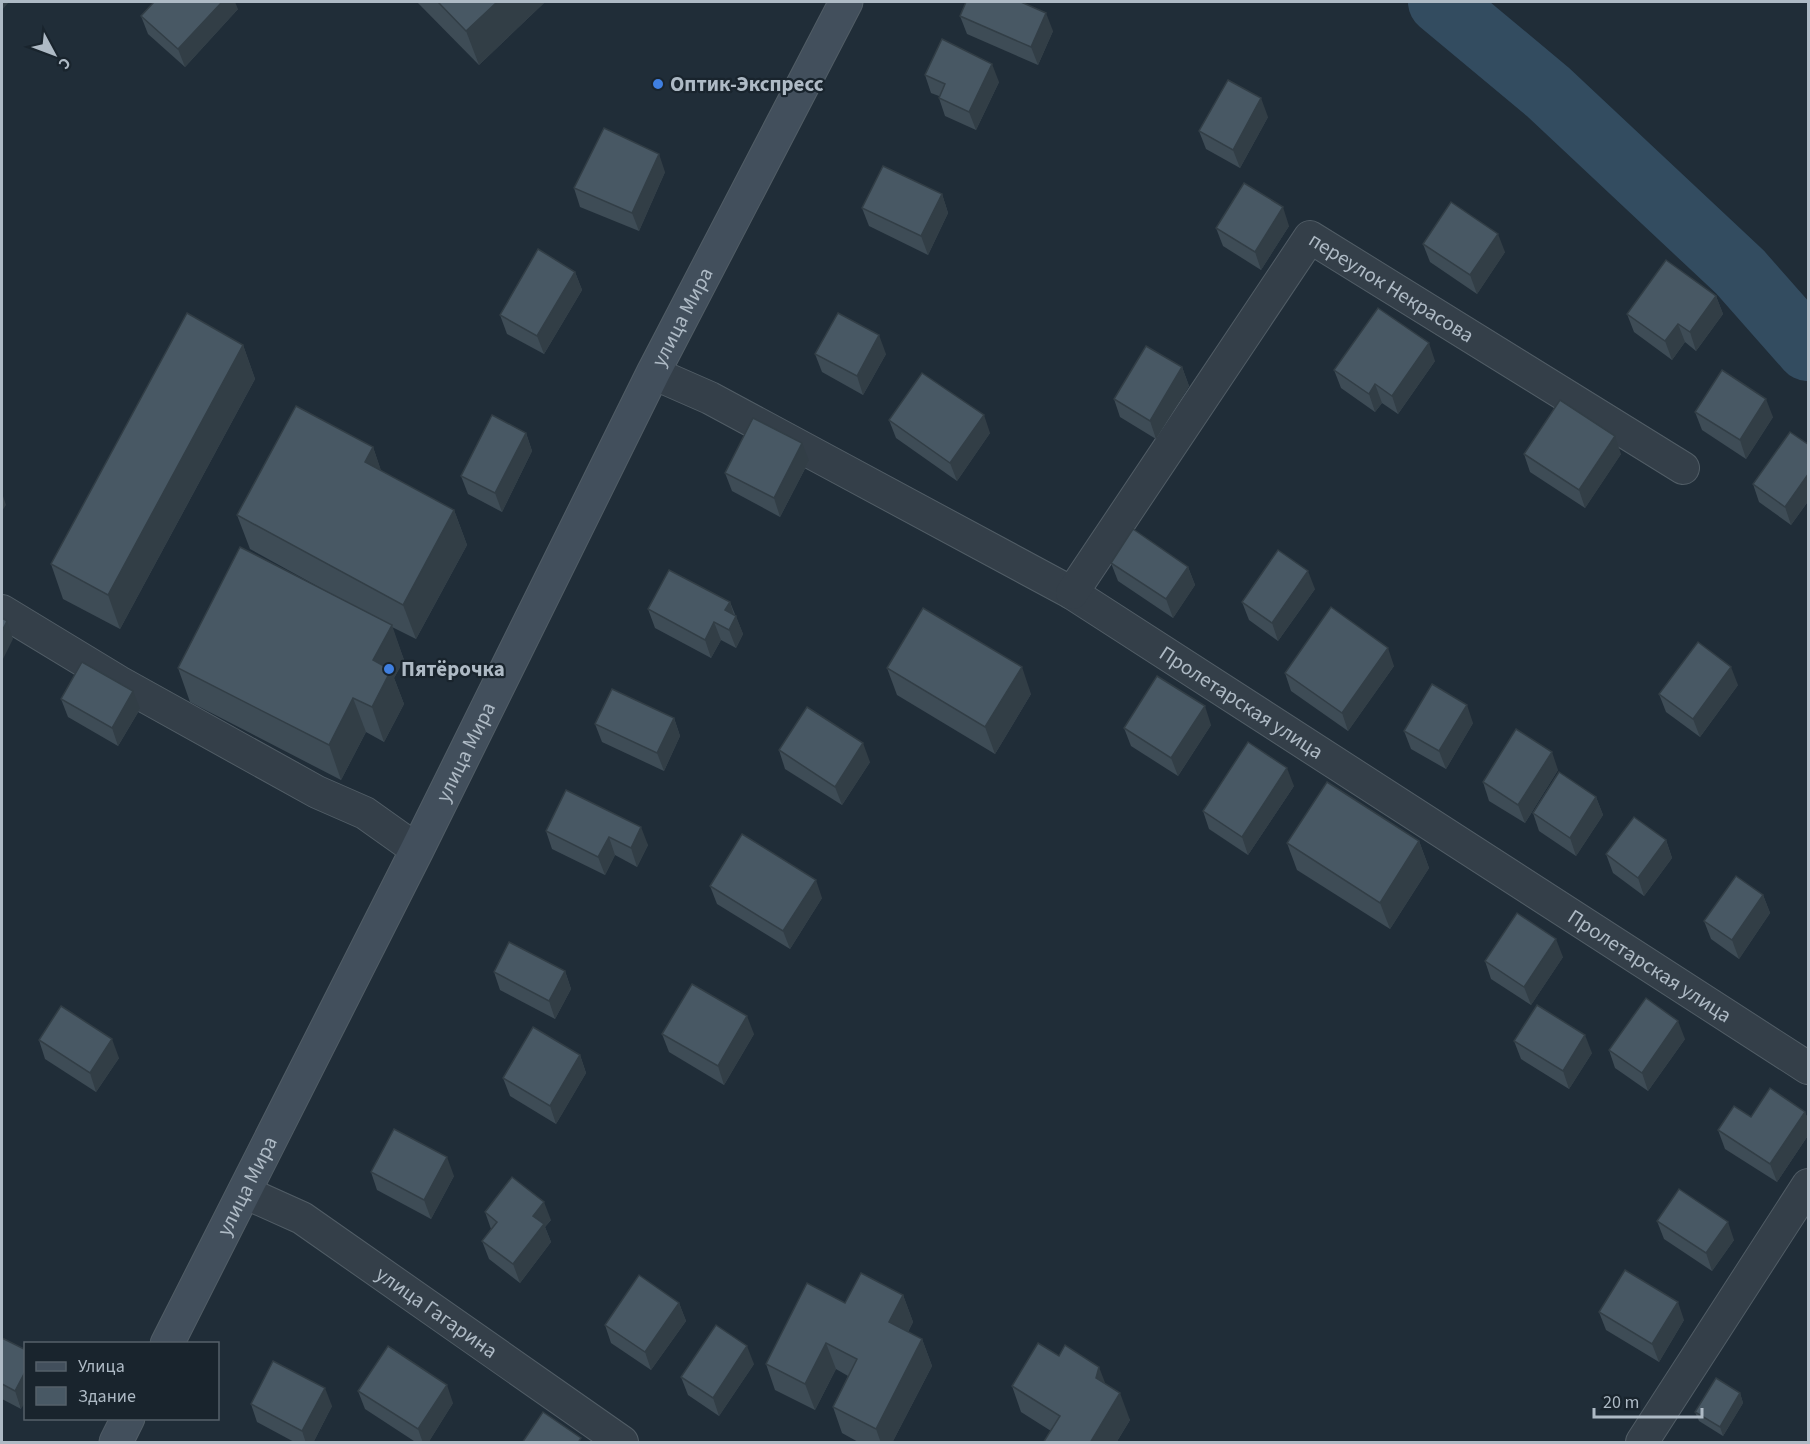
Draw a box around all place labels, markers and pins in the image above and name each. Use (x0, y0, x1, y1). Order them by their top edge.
place label: Оптик-Экспресс (670, 69, 824, 99)
marker: Оптик-Экспресс (651, 77, 665, 91)
place label: Пятёрочка (401, 654, 505, 684)
marker: Пятёрочка (382, 662, 396, 676)

